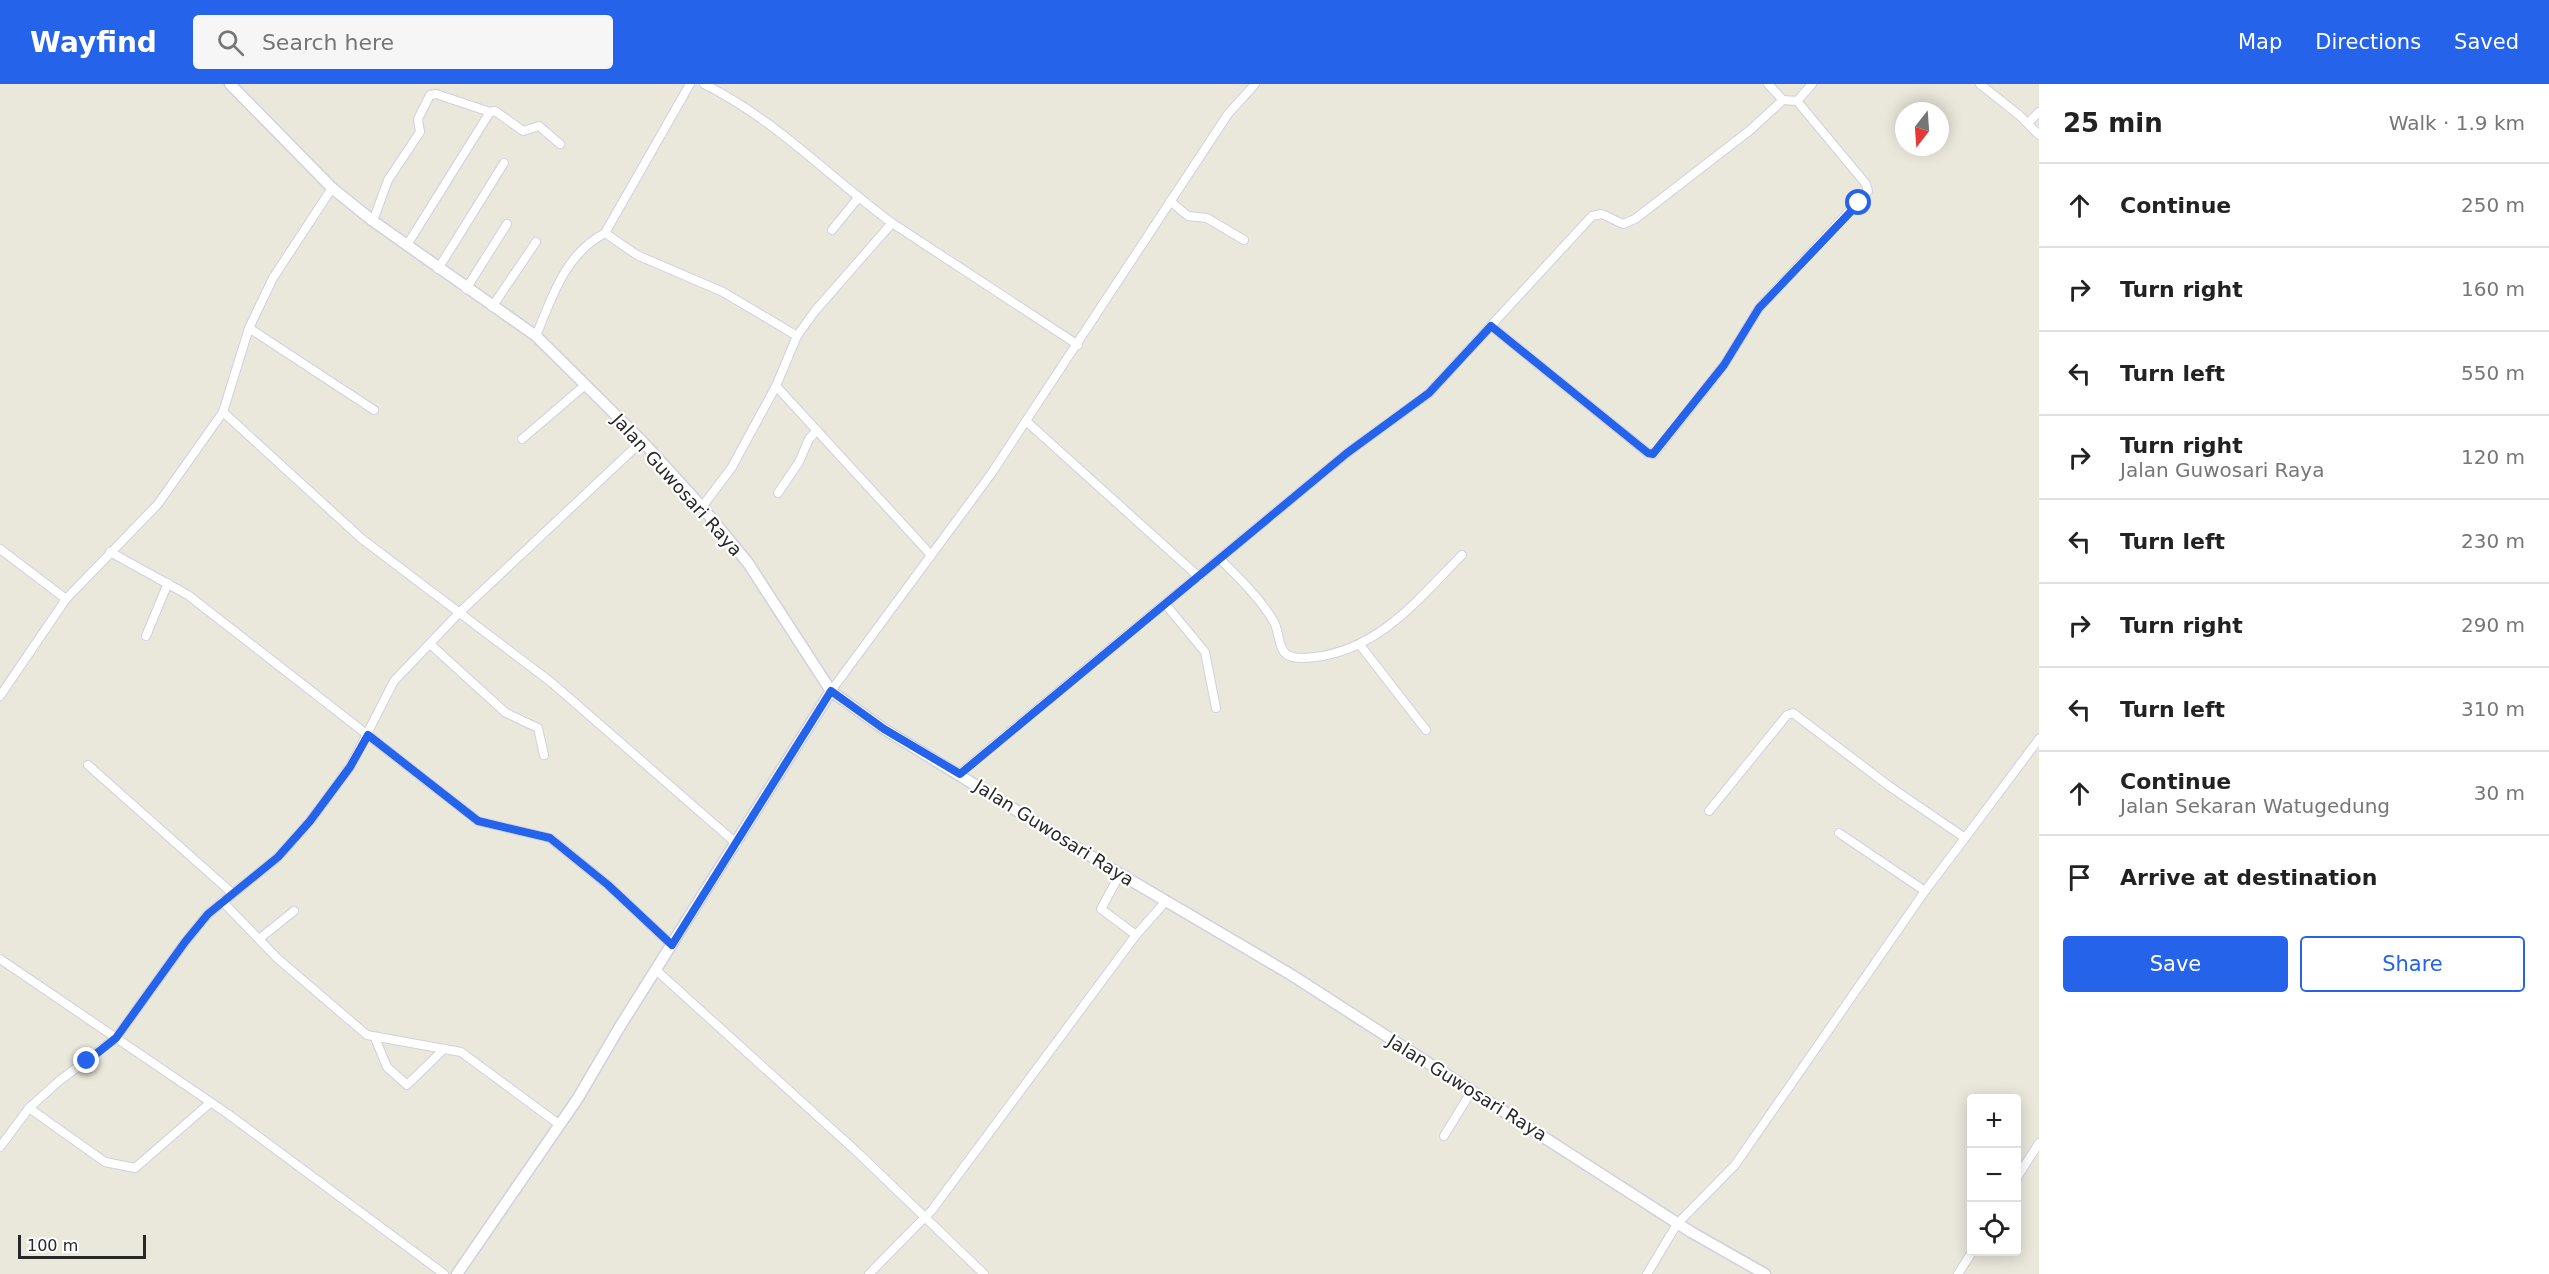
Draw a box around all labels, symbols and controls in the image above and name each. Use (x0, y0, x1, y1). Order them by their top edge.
search box (193, 15, 613, 69)
text: Wayfind (30, 26, 157, 59)
icon: search (214, 26, 247, 59)
text: Search here (262, 30, 394, 55)
text: Map (2238, 30, 2282, 54)
text: Directions (2315, 30, 2421, 54)
text: Saved (2454, 30, 2519, 54)
north arrow (1895, 102, 1949, 156)
text: 25 min (2063, 108, 2163, 138)
text: Walk · 1.9 km (2389, 111, 2525, 135)
route start (1845, 189, 1871, 215)
icon: ahead (2063, 189, 2096, 222)
text: Continue (2120, 193, 2231, 218)
text: 250 m (2461, 193, 2525, 217)
icon: right (2063, 273, 2096, 306)
text: Turn right (2120, 277, 2243, 302)
text: 160 m (2461, 277, 2525, 301)
icon: left (2063, 357, 2096, 390)
text: Turn left (2120, 361, 2225, 386)
text: 550 m (2461, 361, 2525, 385)
street label: Jalan Guwosari Raya (607, 409, 747, 560)
text: Turn right (2120, 433, 2243, 458)
icon: right (2063, 441, 2096, 474)
text: 120 m (2461, 445, 2525, 469)
text: Jalan Guwosari Raya (2120, 458, 2324, 482)
icon: left (2063, 525, 2096, 558)
text: Turn left (2120, 529, 2225, 554)
text: 230 m (2461, 529, 2525, 553)
icon: right (2063, 609, 2096, 642)
text: Turn right (2120, 613, 2243, 638)
text: 290 m (2461, 613, 2525, 637)
icon: left (2063, 693, 2096, 726)
text: Turn left (2120, 697, 2225, 722)
text: 310 m (2461, 697, 2525, 721)
text: Continue (2120, 769, 2231, 794)
street label: Jalan Guwosari Raya (970, 774, 1138, 890)
icon: ahead (2063, 777, 2096, 810)
text: 30 m (2474, 781, 2525, 805)
text: Jalan Sekaran Watugedung (2120, 794, 2390, 818)
icon: arrive (2063, 861, 2096, 894)
text: Arrive at destination (2120, 865, 2377, 890)
button: Save (2063, 936, 2288, 992)
button: Share (2300, 936, 2525, 992)
street label: Jalan Guwosari Raya (1383, 1029, 1551, 1145)
route end (73, 1047, 99, 1073)
map controls (1967, 1094, 2021, 1256)
button: + (1967, 1094, 2021, 1148)
button: − (1967, 1148, 2021, 1202)
button: locate (1967, 1202, 2021, 1256)
scale bar (18, 1232, 146, 1260)
text: 100 m (27, 1236, 78, 1255)

